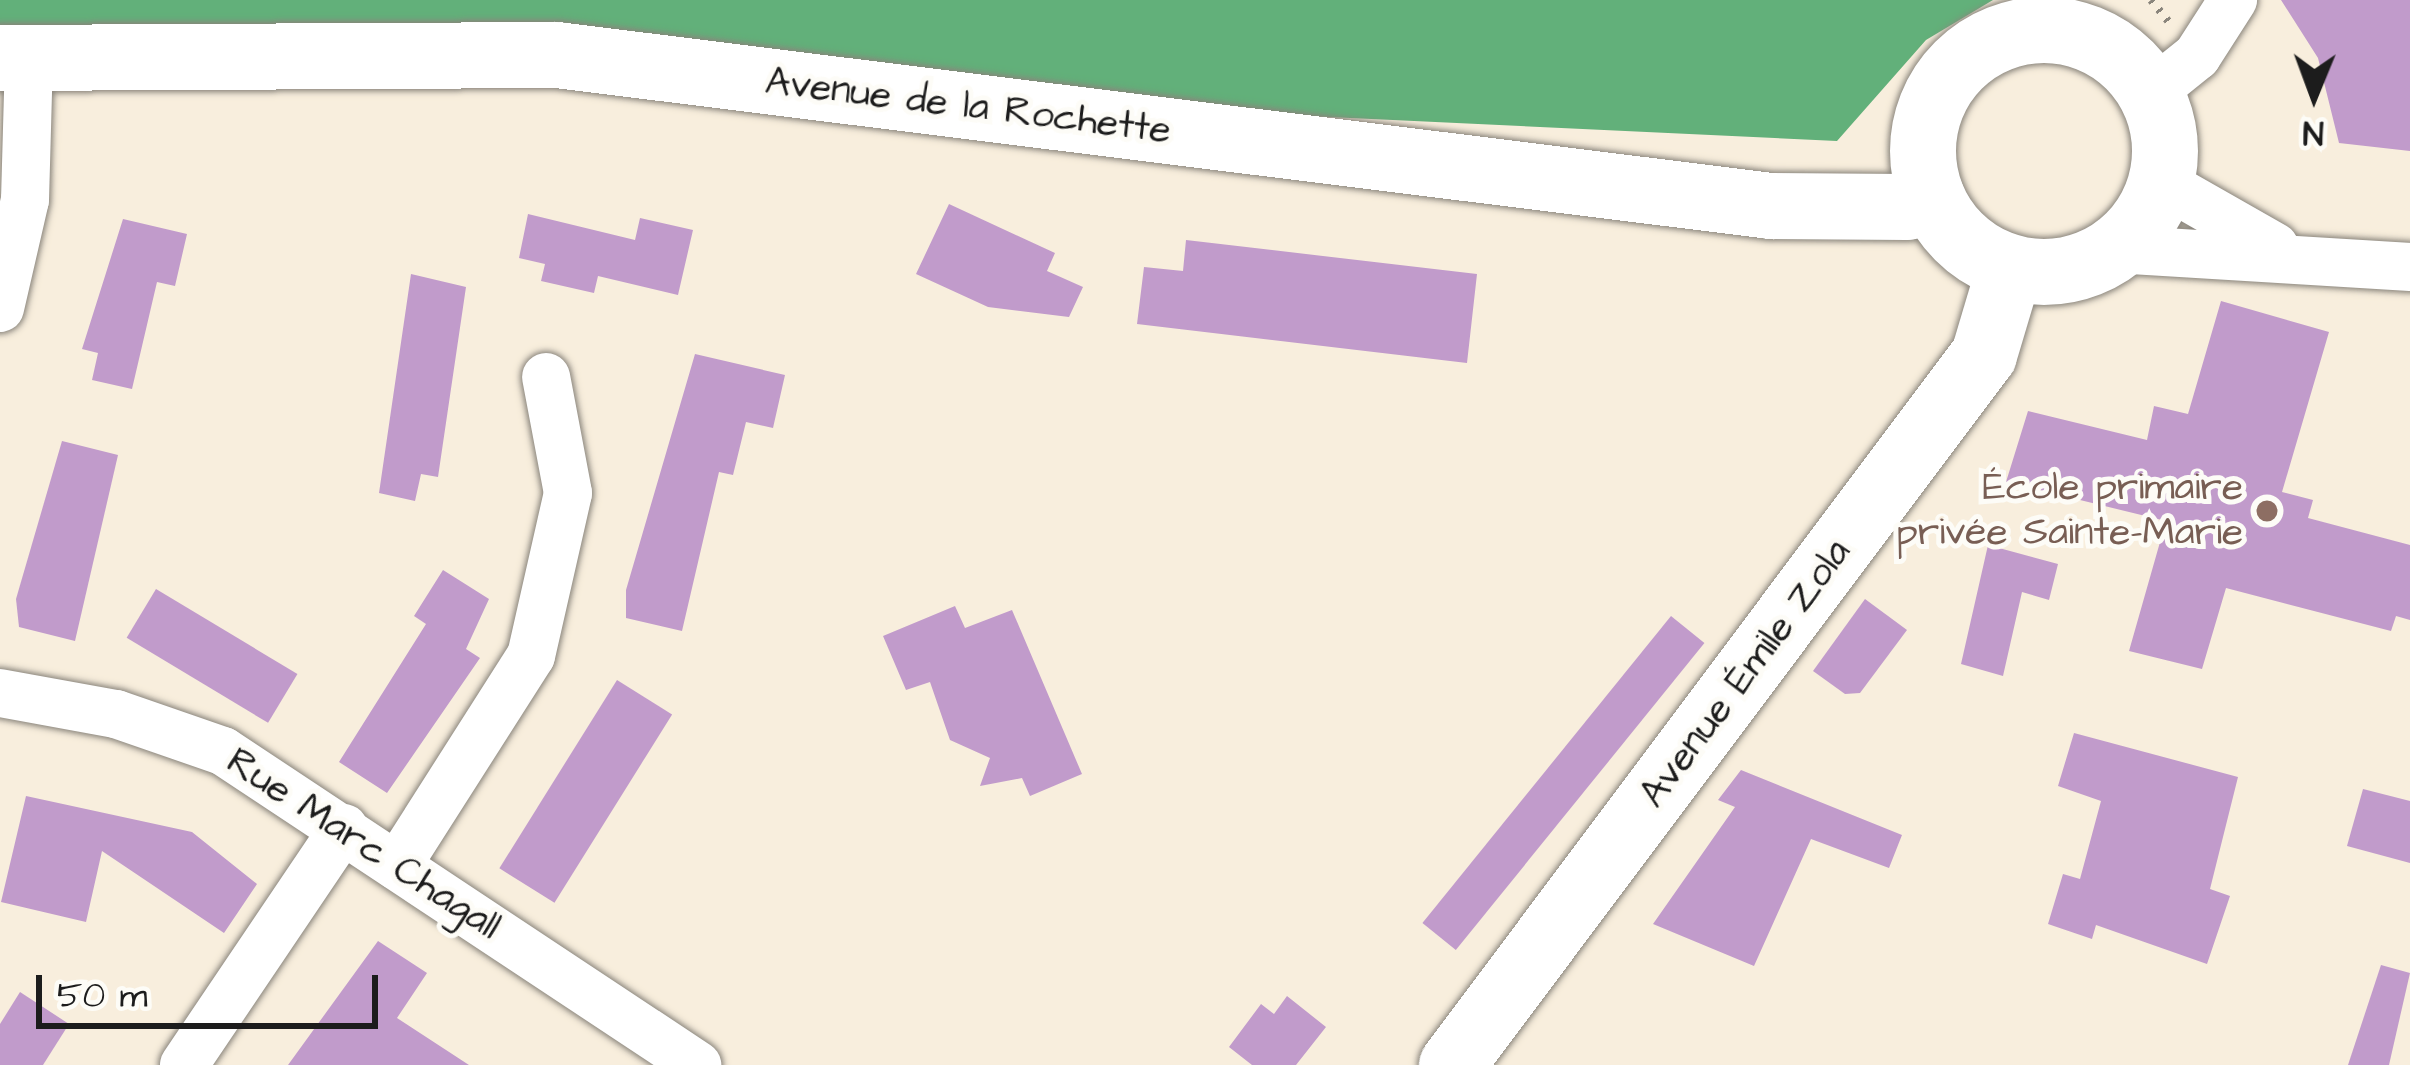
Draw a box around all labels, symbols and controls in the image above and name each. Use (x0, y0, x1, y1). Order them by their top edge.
north arrow (2254, 36, 2374, 156)
street label: Avenue de la Rochette (763, 59, 1173, 155)
text: N (2303, 109, 2324, 155)
place label: École primaire privée Sainte-Marie (1896, 466, 2243, 557)
marker: École primaire privée Sainte-Marie (2254, 498, 2280, 524)
street label: Avenue Émile Zola (1630, 531, 1862, 817)
street label: Rue Marc Chagall (217, 739, 509, 951)
scale bar (42, 951, 384, 1025)
text: 50 m (57, 970, 148, 1021)

